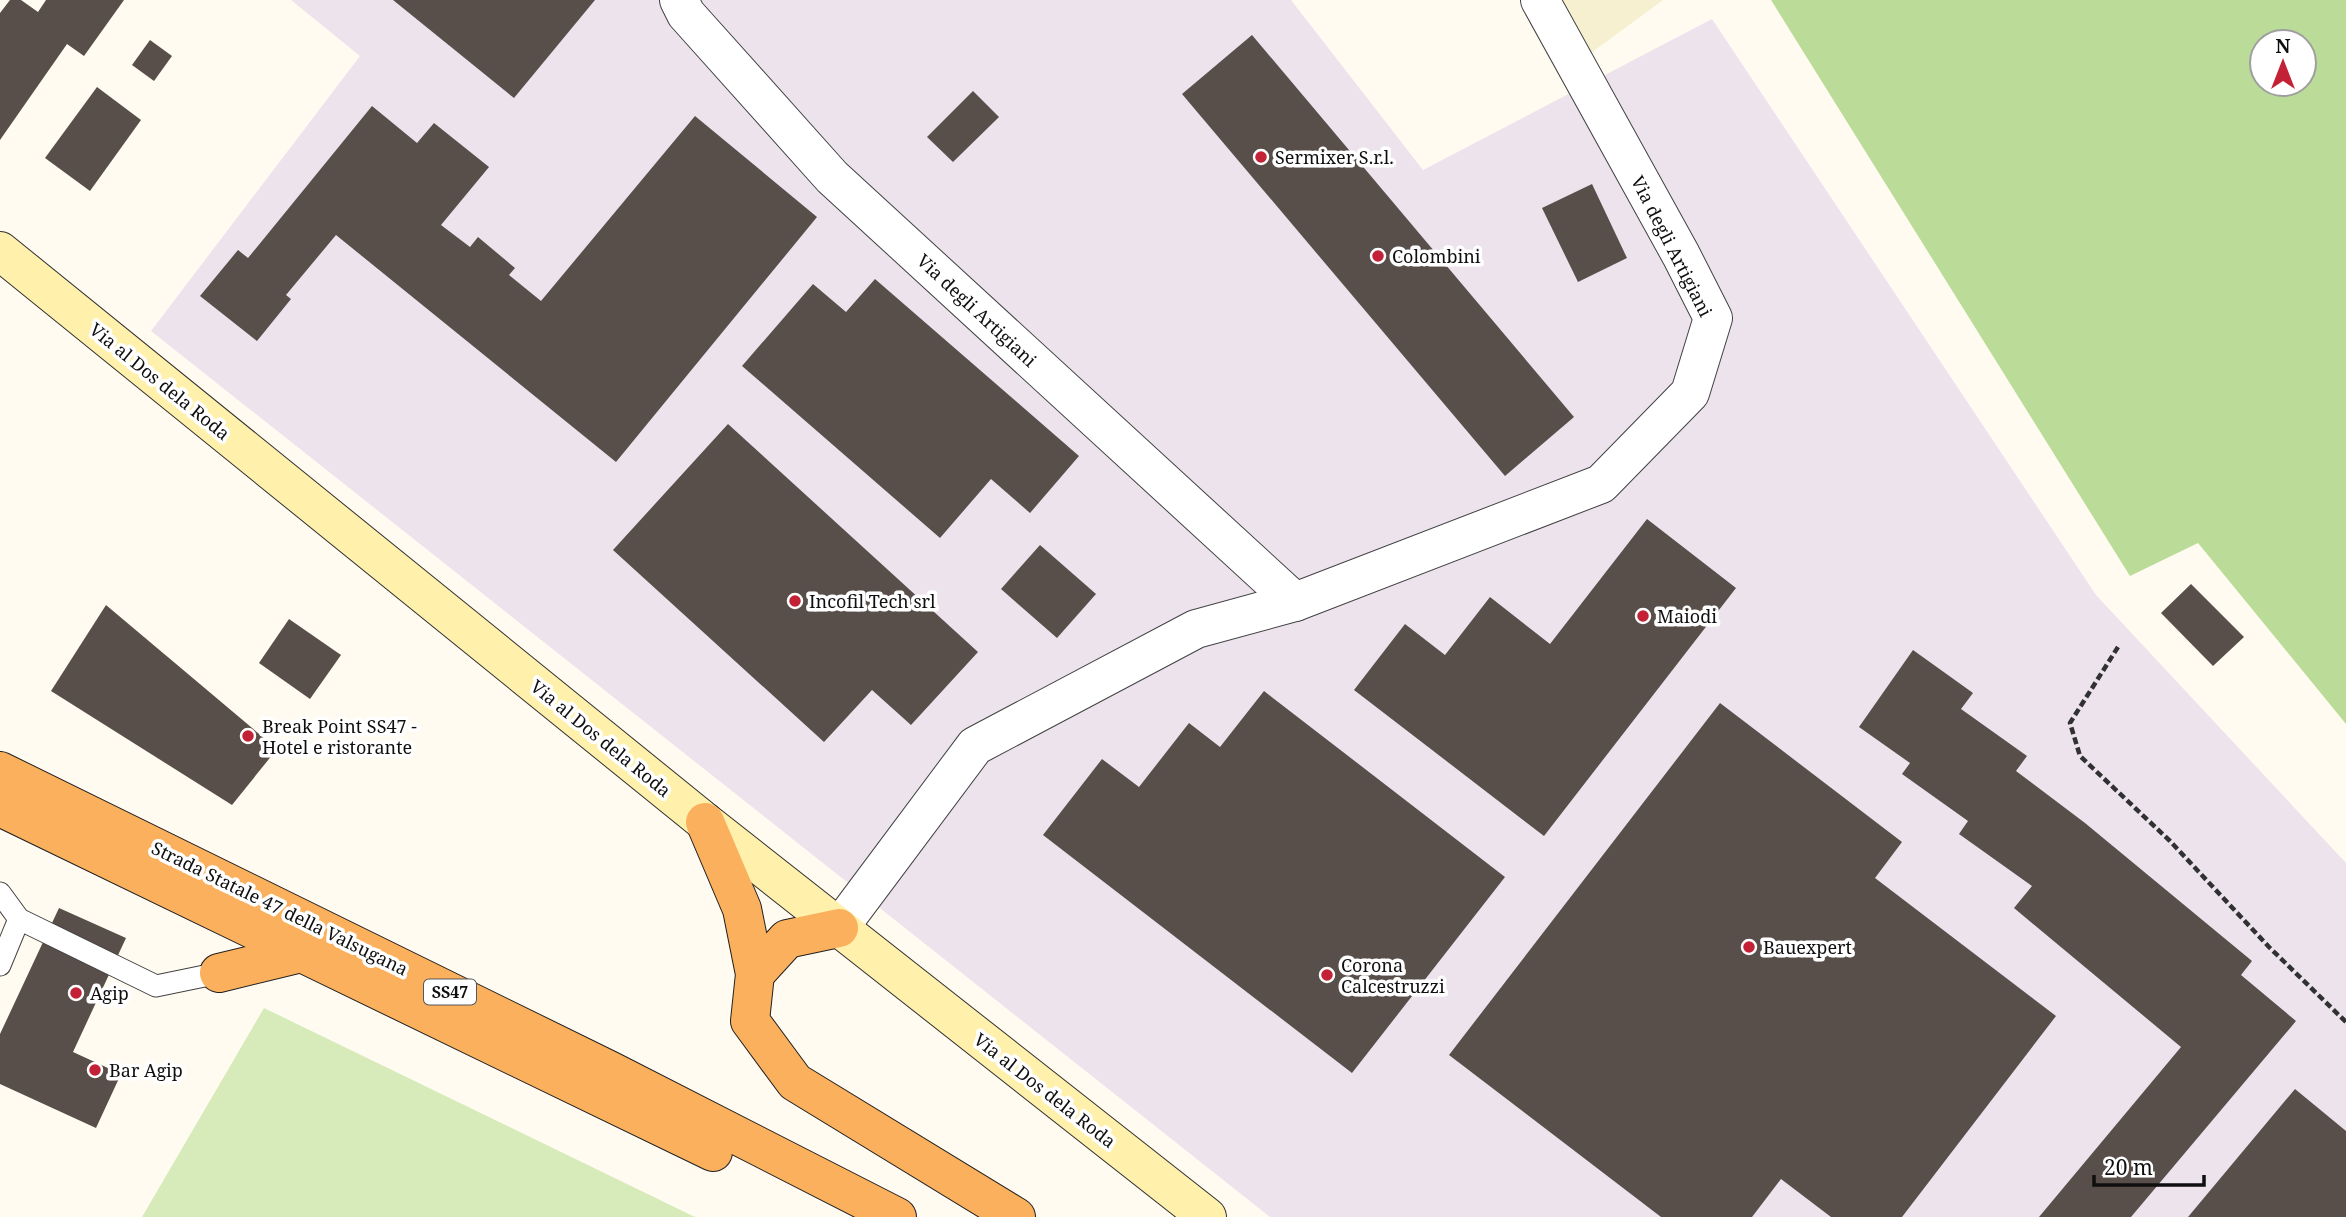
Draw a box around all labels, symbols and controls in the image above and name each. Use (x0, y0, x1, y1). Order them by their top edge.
north arrow (2248, 28, 2318, 98)
text: N (2276, 33, 2291, 59)
place label: Sermixer S.r.l. (1275, 145, 1394, 169)
marker: Sermixer S.r.l. (1253, 149, 1269, 165)
street label: Via degli Artigiani (1626, 171, 1718, 321)
place label: Colombini (1392, 244, 1481, 268)
street label: Via degli Artigiani (912, 248, 1042, 372)
marker: Colombini (1370, 248, 1386, 264)
street label: Via al Dos dela Roda (85, 317, 235, 445)
place label: Incofil Tech srl (809, 589, 936, 613)
marker: Incofil Tech srl (787, 593, 803, 609)
place label: Maiodi (1657, 604, 1717, 628)
marker: Maiodi (1635, 608, 1651, 624)
street label: Via al Dos dela Roda (526, 674, 676, 802)
place label: Break Point SS47 - Hotel e ristorante (262, 714, 417, 759)
marker: Break Point SS47 - Hotel e ristorante (240, 728, 256, 744)
street label: Strada Statale 47 della Valsugana (148, 835, 412, 981)
place label: Bauexpert (1763, 935, 1852, 959)
marker: Bauexpert (1741, 939, 1757, 955)
place label: Corona Calcestruzzi (1341, 953, 1445, 998)
marker: Corona Calcestruzzi (1319, 967, 1335, 983)
road number: SS47 (424, 980, 476, 1004)
place label: Agip (90, 981, 129, 1005)
marker: Agip (68, 985, 84, 1001)
street label: Via al Dos dela Roda (969, 1027, 1121, 1153)
place label: Bar Agip (109, 1058, 183, 1082)
marker: Bar Agip (87, 1062, 103, 1078)
scale bar (2094, 1144, 2204, 1188)
text: 20 m (2104, 1153, 2153, 1181)

